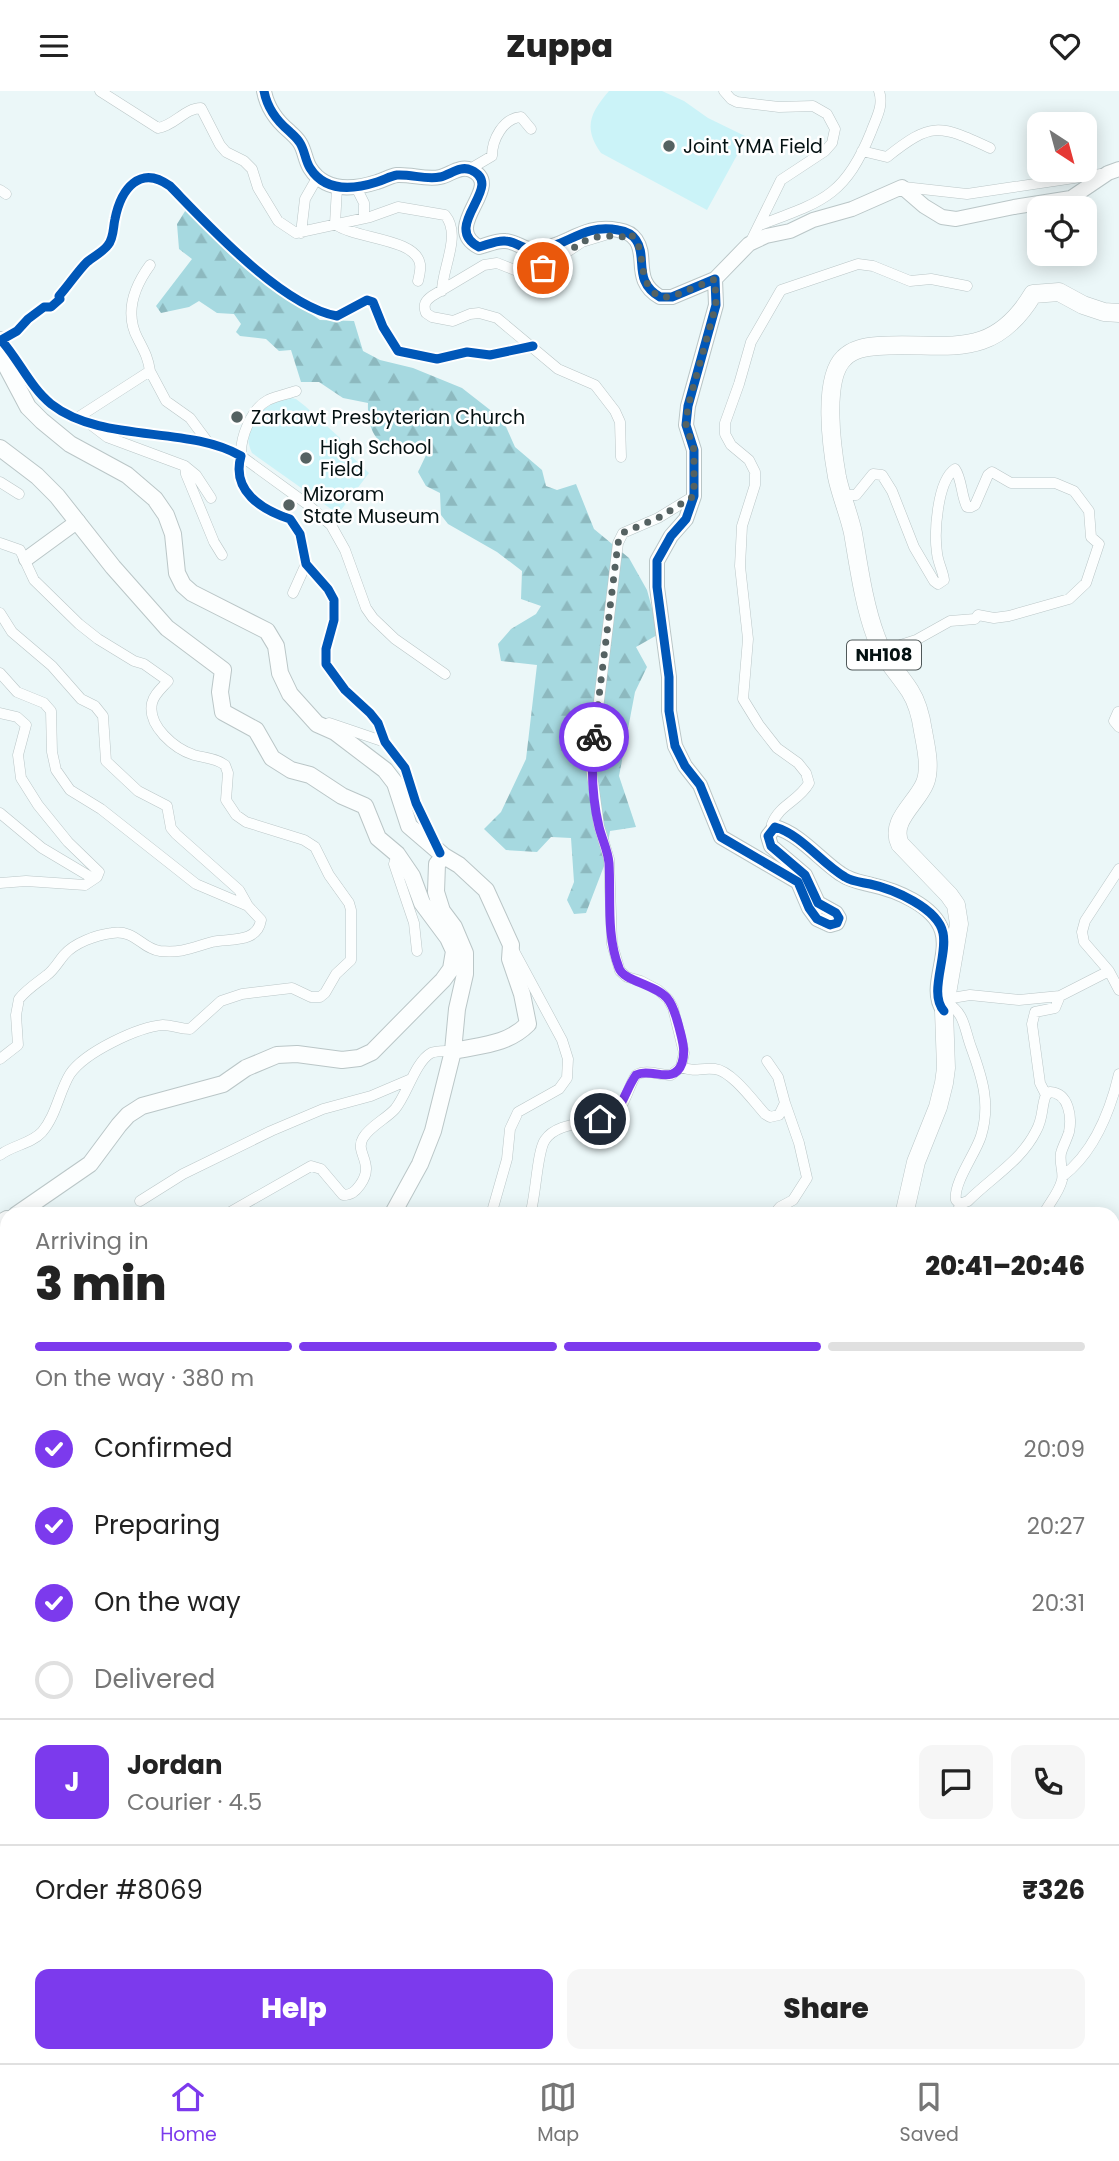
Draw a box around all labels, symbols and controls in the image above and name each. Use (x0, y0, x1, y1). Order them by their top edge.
text: Zuppa (506, 23, 613, 68)
icon: menu (35, 27, 73, 65)
icon: heart (1046, 27, 1084, 65)
north arrow (1027, 112, 1097, 182)
map controls (1027, 112, 1097, 266)
place label: Joint YMA Field (683, 133, 823, 160)
marker: Joint YMA Field (661, 138, 677, 154)
button: locate (1027, 196, 1097, 266)
pin (513, 238, 573, 298)
icon: bag (524, 249, 562, 287)
place label: Zarkawt Presbyterian Church (251, 404, 525, 431)
marker: Zarkawt Presbyterian Church (229, 409, 245, 425)
place label: High School Field (320, 434, 432, 483)
marker: High School Field (298, 450, 314, 466)
place label: Mizoram State Museum (303, 481, 440, 530)
marker: Mizoram State Museum (281, 497, 297, 513)
road number: NH108 (847, 641, 921, 669)
courier (559, 702, 629, 772)
icon: bike (575, 718, 613, 756)
pin (570, 1089, 630, 1149)
icon: home (581, 1100, 619, 1138)
text: Arriving in (35, 1225, 149, 1257)
text: 20:41–20:46 (925, 1248, 1085, 1284)
text: 3 min (35, 1252, 167, 1316)
text: On the way · 380 m (35, 1362, 254, 1394)
icon: check (35, 1430, 73, 1468)
text: Confirmed (94, 1430, 232, 1466)
text: 20:09 (1023, 1433, 1085, 1465)
icon: check (35, 1507, 73, 1545)
text: Preparing (94, 1507, 220, 1543)
text: 20:27 (1027, 1510, 1085, 1542)
icon: check (35, 1584, 73, 1622)
text: On the way (94, 1584, 241, 1620)
text: 20:31 (1032, 1587, 1085, 1619)
text: Delivered (94, 1661, 215, 1697)
button: chat (919, 1745, 993, 1819)
button: phone (1011, 1745, 1085, 1819)
text: Jordan (127, 1747, 223, 1783)
text: J (64, 1764, 80, 1800)
text: Courier · 4.5 (127, 1786, 262, 1818)
text: Order #8069 (35, 1872, 203, 1908)
text: ₹326 (1022, 1872, 1085, 1908)
button: Help (35, 1969, 553, 2049)
button: Share (567, 1969, 1085, 2049)
tab: Home (160, 2078, 217, 2149)
tab: Map (537, 2078, 579, 2149)
tab: Saved (900, 2078, 959, 2149)

